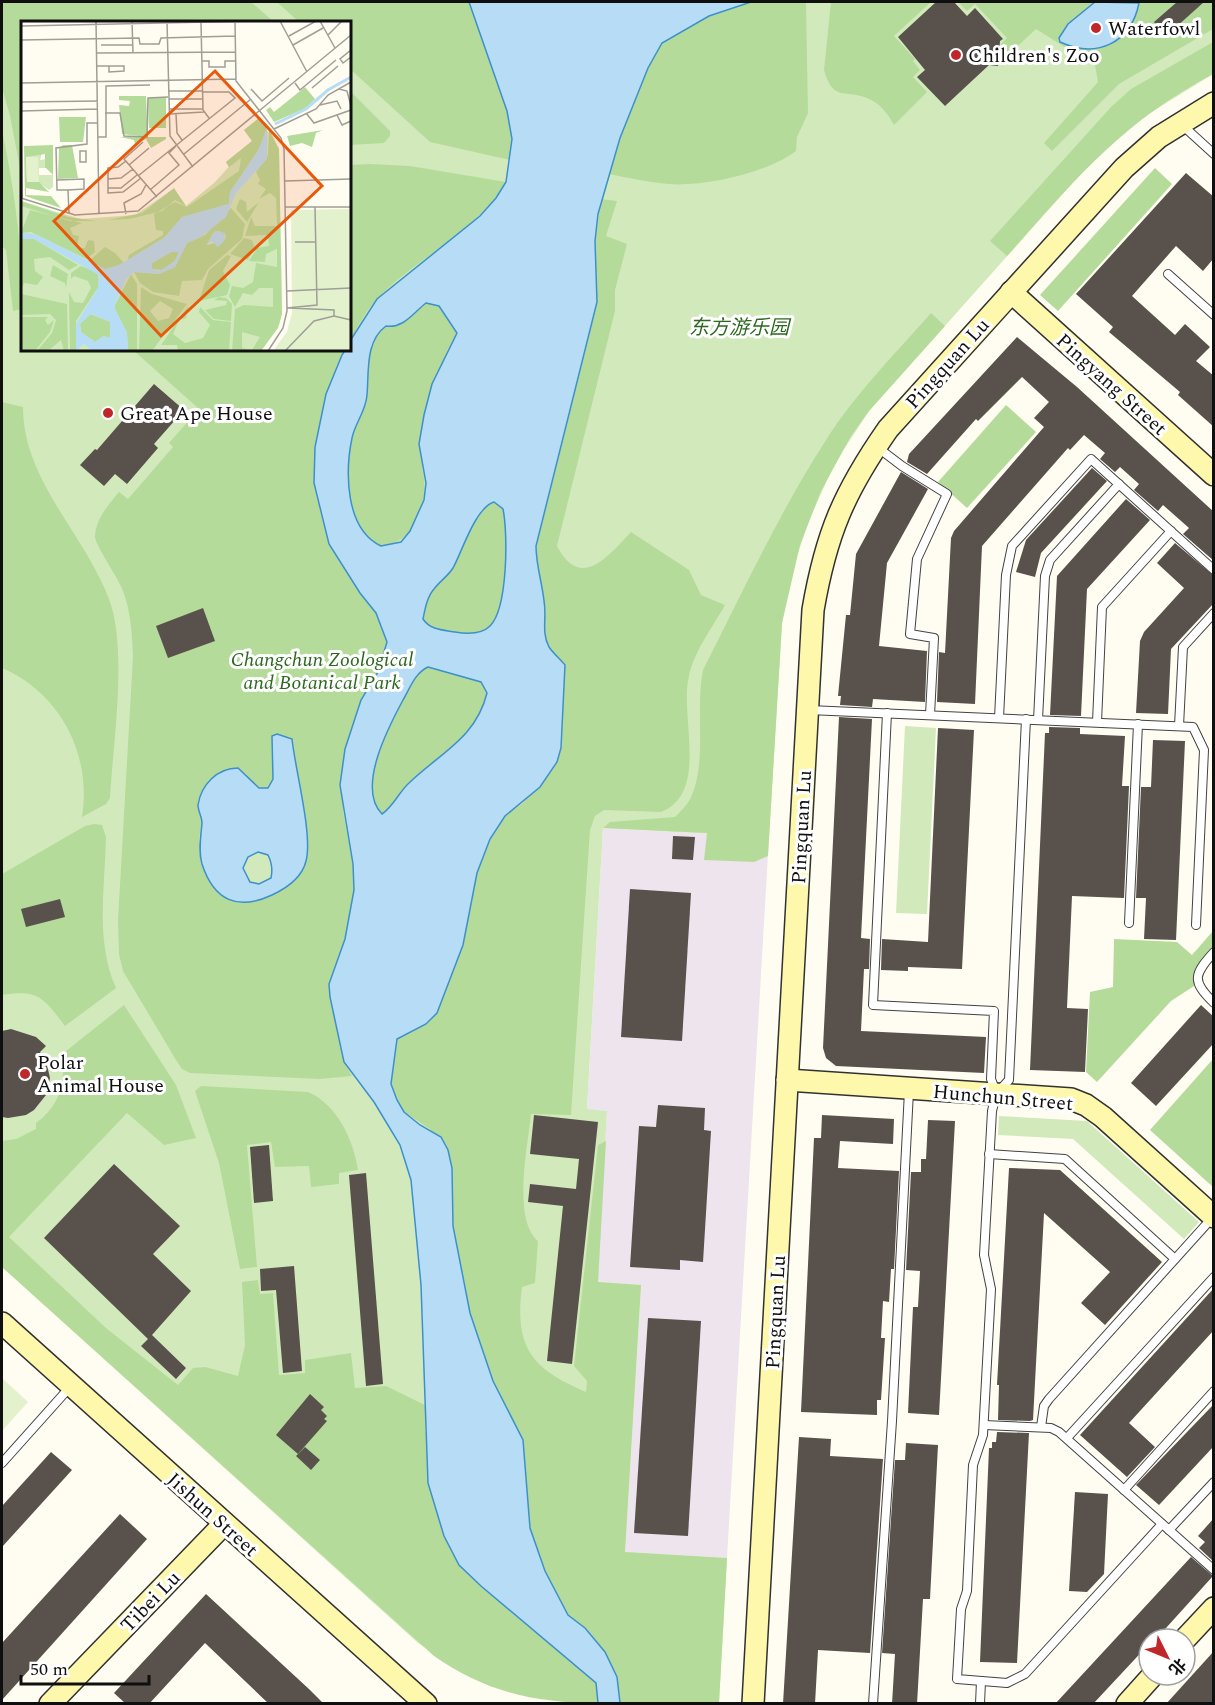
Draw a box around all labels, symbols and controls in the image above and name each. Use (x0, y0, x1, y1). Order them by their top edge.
place label: Waterfowl (1108, 14, 1200, 44)
inset map (21, 21, 351, 351)
marker: Waterfowl (1089, 21, 1103, 35)
place label: Children's Zoo (968, 41, 1100, 71)
marker: Children's Zoo (949, 48, 963, 62)
street label: Pingquan Lu (898, 311, 997, 416)
park label: 东方游乐园 (689, 313, 792, 343)
street label: Pingyang Street (1049, 326, 1174, 443)
place label: Great Ape House (120, 399, 273, 429)
marker: Great Ape House (101, 406, 115, 420)
park label: Changchun Zoological and Botanical Park (231, 645, 413, 698)
street label: Pingquan Lu (784, 769, 820, 885)
place label: Polar Animal House (37, 1048, 164, 1101)
marker: Polar Animal House (18, 1067, 32, 1081)
street label: Hunchun Street (932, 1077, 1074, 1119)
street label: Pingquan Lu (758, 1254, 794, 1370)
street label: Jishun Street (160, 1465, 265, 1564)
street label: Tibei Lu (114, 1564, 188, 1639)
north arrow (1137, 1627, 1197, 1687)
scale bar (21, 1648, 148, 1686)
text: 北 (1163, 1653, 1191, 1681)
text: 50 m (30, 1656, 68, 1683)

